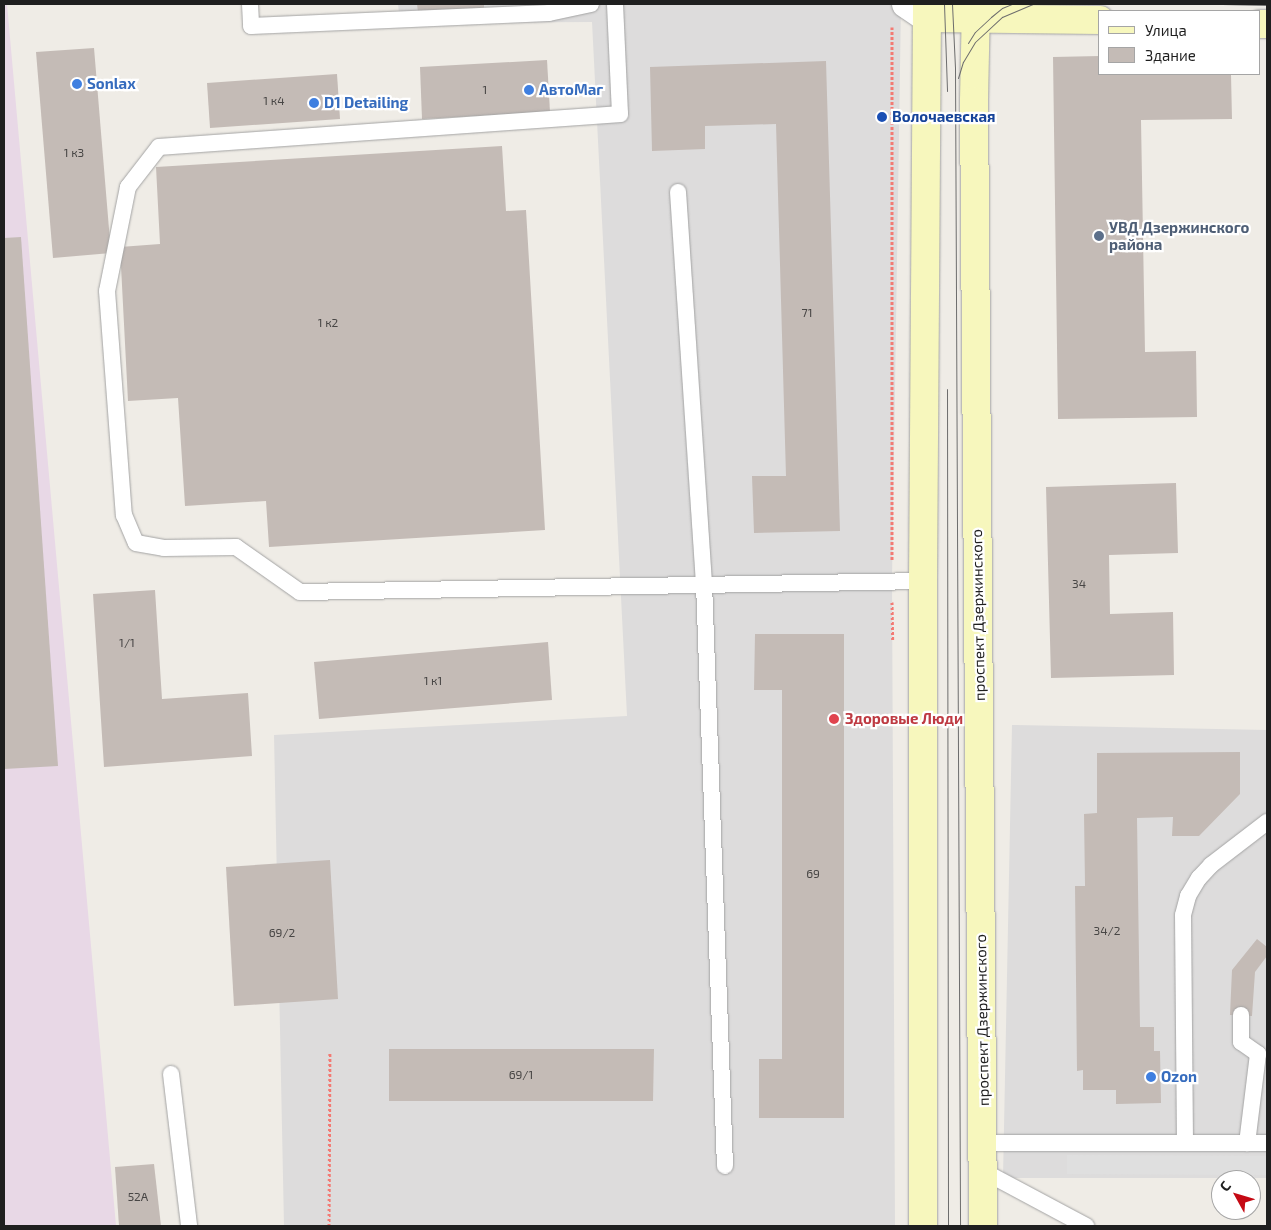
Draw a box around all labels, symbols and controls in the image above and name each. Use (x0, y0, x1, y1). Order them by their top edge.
legend (1098, 10, 1261, 75)
text: Улица (1145, 21, 1187, 39)
text: Здание (1145, 46, 1196, 64)
place label: Sonlax (87, 75, 136, 93)
marker: Sonlax (71, 78, 83, 90)
place label: АвтоМаг (539, 81, 603, 99)
house number: 1 (483, 83, 487, 97)
marker: АвтоМаг (523, 84, 535, 96)
house number: 1 к4 (263, 94, 285, 108)
place label: D1 Detailing (324, 94, 408, 112)
marker: D1 Detailing (308, 97, 320, 109)
place label: Волочаевская (892, 108, 996, 126)
marker: Волочаевская (876, 111, 888, 123)
house number: 1 к3 (64, 146, 84, 160)
place label: УВД Дзержинского района (1109, 218, 1249, 253)
marker: УВД Дзержинского района (1093, 230, 1105, 242)
house number: 71 (802, 306, 812, 320)
house number: 1 к2 (318, 316, 338, 330)
street label: проспект Дзержинского (967, 529, 989, 701)
house number: 34 (1072, 577, 1086, 591)
house number: 1/1 (119, 636, 135, 650)
house number: 1 к1 (424, 674, 442, 688)
place label: Здоровые Люди (845, 710, 963, 728)
marker: Здоровые Люди (827, 712, 841, 726)
house number: 69 (806, 867, 820, 881)
house number: 34/2 (1094, 924, 1120, 938)
house number: 69/2 (269, 926, 295, 940)
street label: проспект Дзержинского (971, 934, 993, 1106)
house number: 69/1 (509, 1068, 533, 1082)
place label: Ozon (1161, 1068, 1197, 1086)
marker: Ozon (1145, 1071, 1157, 1083)
north arrow (1211, 1170, 1261, 1220)
text: С (1216, 1177, 1234, 1194)
house number: 52А (128, 1190, 148, 1204)

